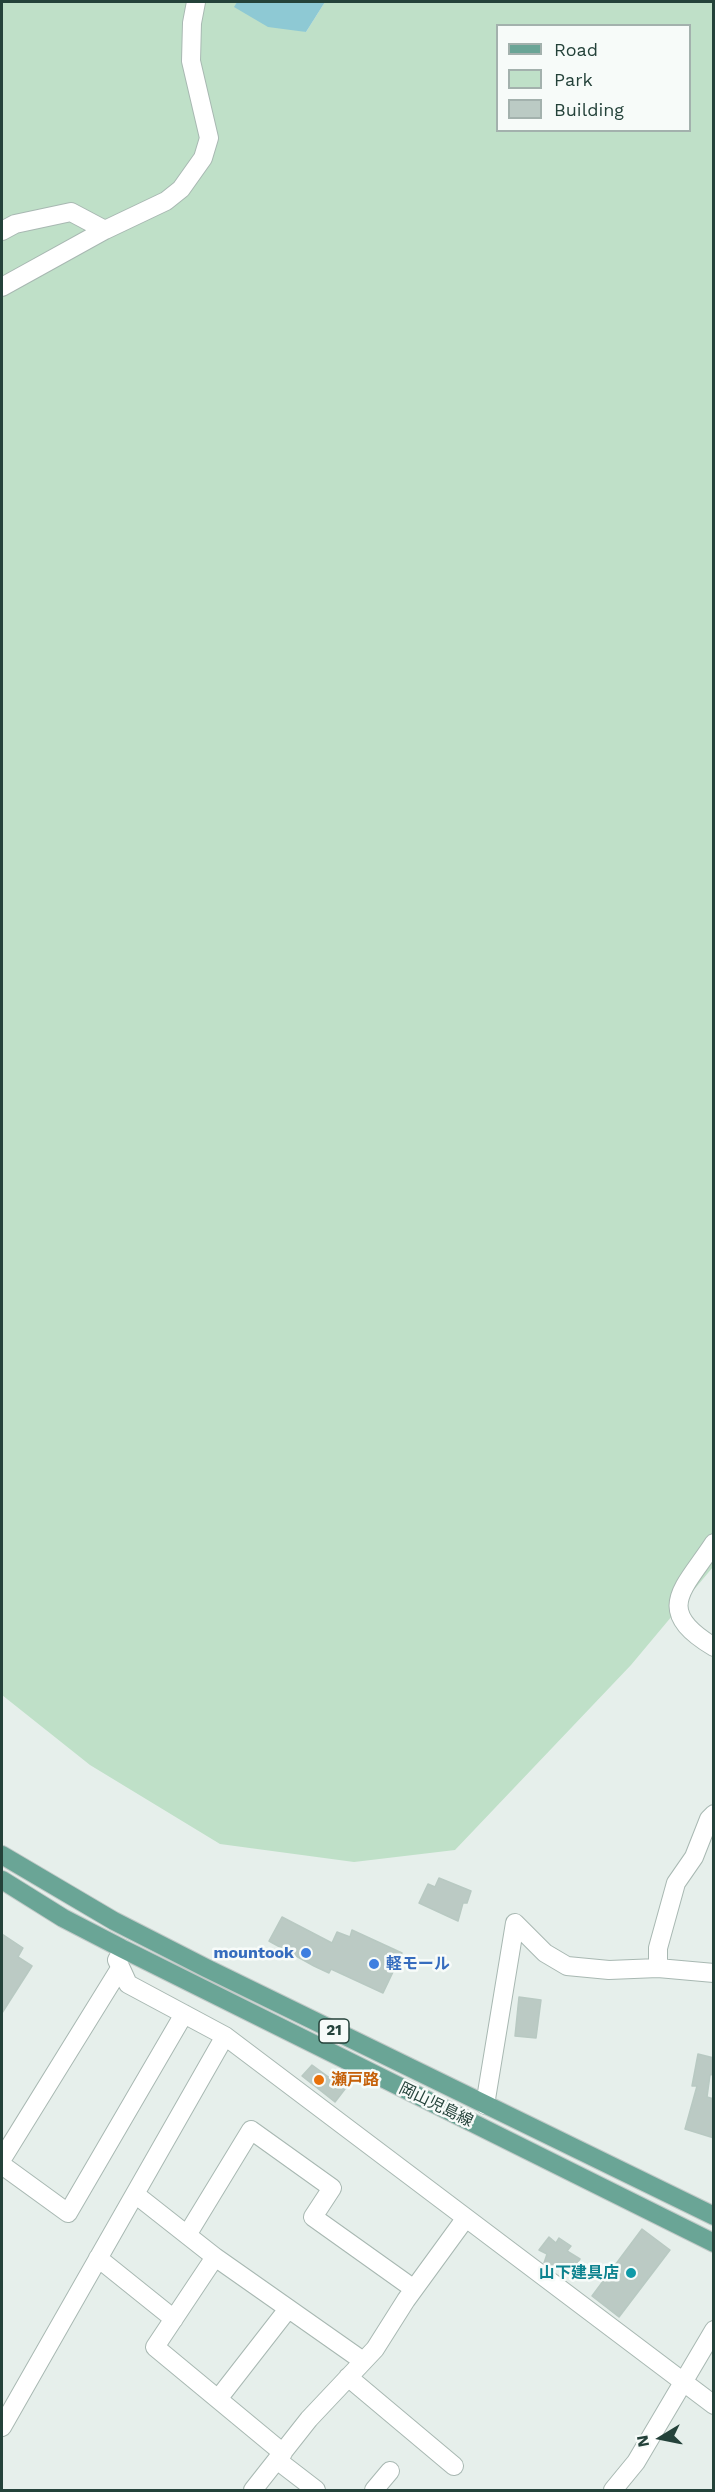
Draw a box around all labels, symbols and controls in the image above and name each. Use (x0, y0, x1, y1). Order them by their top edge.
legend (496, 24, 691, 132)
text: Road (554, 39, 598, 60)
text: Park (554, 69, 593, 90)
text: Building (554, 99, 624, 120)
place label: mountook (213, 1943, 294, 1963)
marker: mountook (299, 1946, 313, 1960)
place label: 軽モール (386, 1954, 450, 1974)
marker: 軽モール (367, 1957, 381, 1971)
road number: 21 (319, 2019, 349, 2043)
place label: 瀬戸路 (331, 2070, 379, 2090)
marker: 瀬戸路 (312, 2073, 326, 2087)
street label: 岡山児島線 (396, 2079, 476, 2131)
place label: 山下建具店 (539, 2263, 619, 2283)
marker: 山下建具店 (624, 2266, 638, 2280)
north arrow (631, 2408, 691, 2468)
text: N (632, 2434, 653, 2449)

